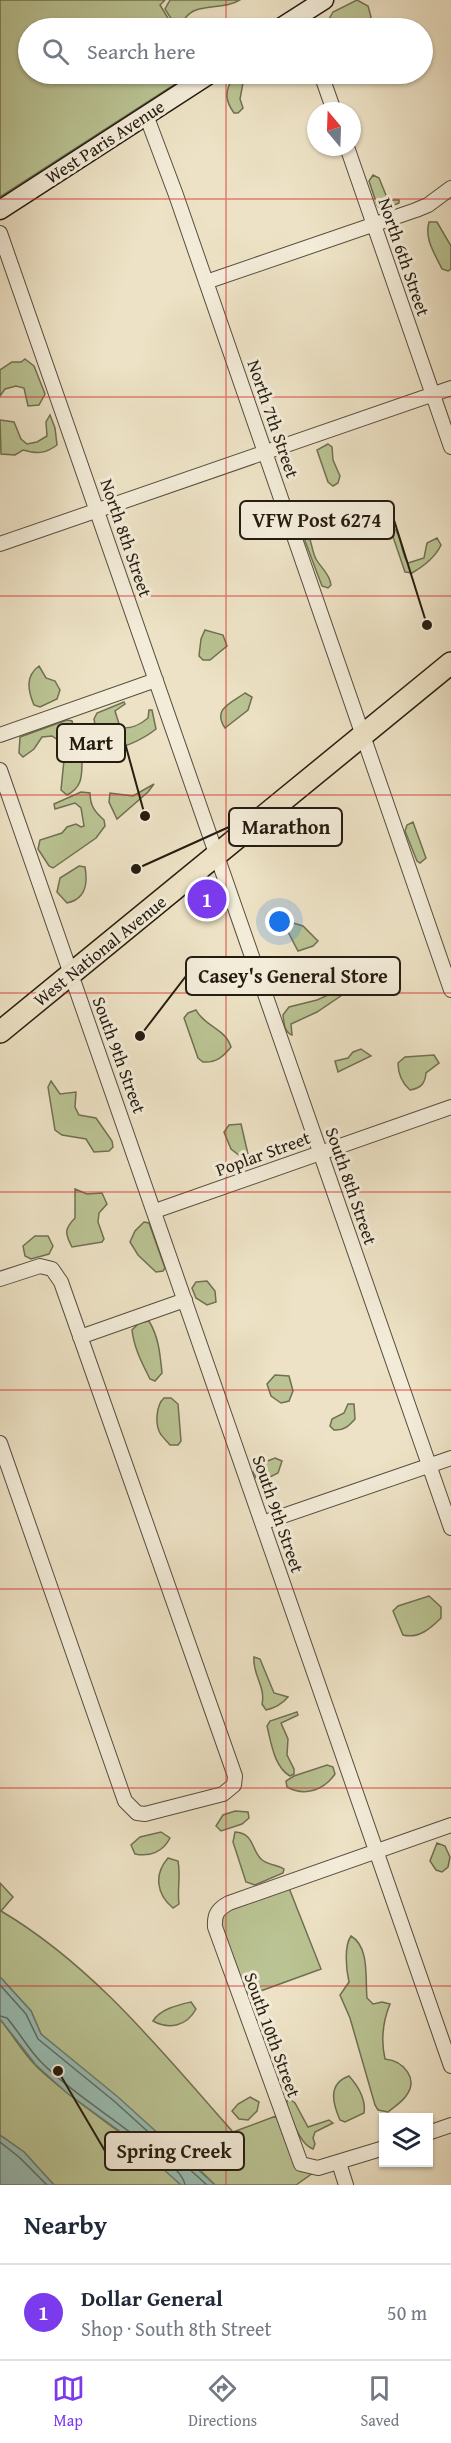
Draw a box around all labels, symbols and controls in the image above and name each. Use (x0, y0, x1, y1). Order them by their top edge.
search box (18, 18, 433, 84)
icon: search (39, 35, 72, 68)
text: Search here (87, 35, 196, 67)
street label: West Paris Avenue (40, 93, 170, 190)
north arrow (307, 102, 361, 156)
street label: North 6th Street (372, 194, 438, 320)
street label: North 7th Street (241, 356, 307, 482)
street label: North 8th Street (94, 475, 160, 601)
callout: VFW Post 6274 (240, 501, 394, 539)
text: VFW Post 6274 (252, 505, 382, 534)
callout: Mart (57, 724, 125, 762)
text: Mart (69, 728, 114, 757)
callout: Marathon (229, 808, 342, 846)
text: Marathon (242, 812, 330, 841)
pin: 1 (188, 876, 226, 922)
street label: West National Avenue (27, 888, 172, 1013)
your location (265, 907, 294, 936)
callout: Casey's General Store (186, 957, 400, 995)
text: Casey's General Store (198, 961, 388, 990)
street label: South 9th Street (86, 993, 153, 1118)
street label: South 8th Street (319, 1123, 384, 1249)
street label: Poplar Street (212, 1124, 315, 1183)
street label: South 9th Street (246, 1451, 311, 1577)
street label: South 10th Street (237, 1968, 308, 2102)
map controls (379, 2113, 433, 2167)
button: layers (379, 2113, 433, 2167)
callout: Spring Creek (105, 2132, 244, 2170)
text: Spring Creek (116, 2136, 232, 2165)
text: Nearby (24, 2205, 107, 2244)
text: Dollar General (81, 2282, 223, 2314)
text: 1 (38, 2298, 49, 2327)
text: 50 m (387, 2298, 427, 2327)
text: Shop · South 8th Street (81, 2314, 272, 2343)
tab: Map (52, 2372, 85, 2432)
tab: Directions (188, 2372, 257, 2432)
tab: Saved (360, 2372, 399, 2432)

